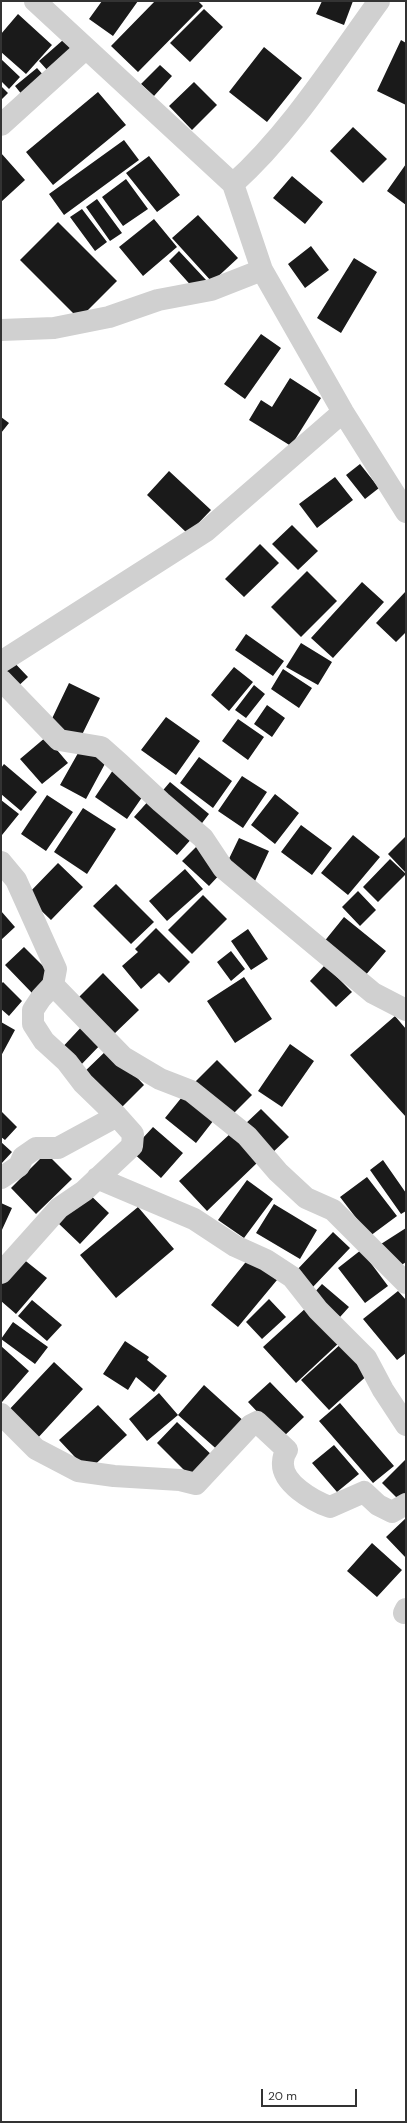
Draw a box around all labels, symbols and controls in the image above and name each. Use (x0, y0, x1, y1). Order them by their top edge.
scale bar (263, 2081, 359, 2107)
text: 20 m (268, 2088, 297, 2104)

